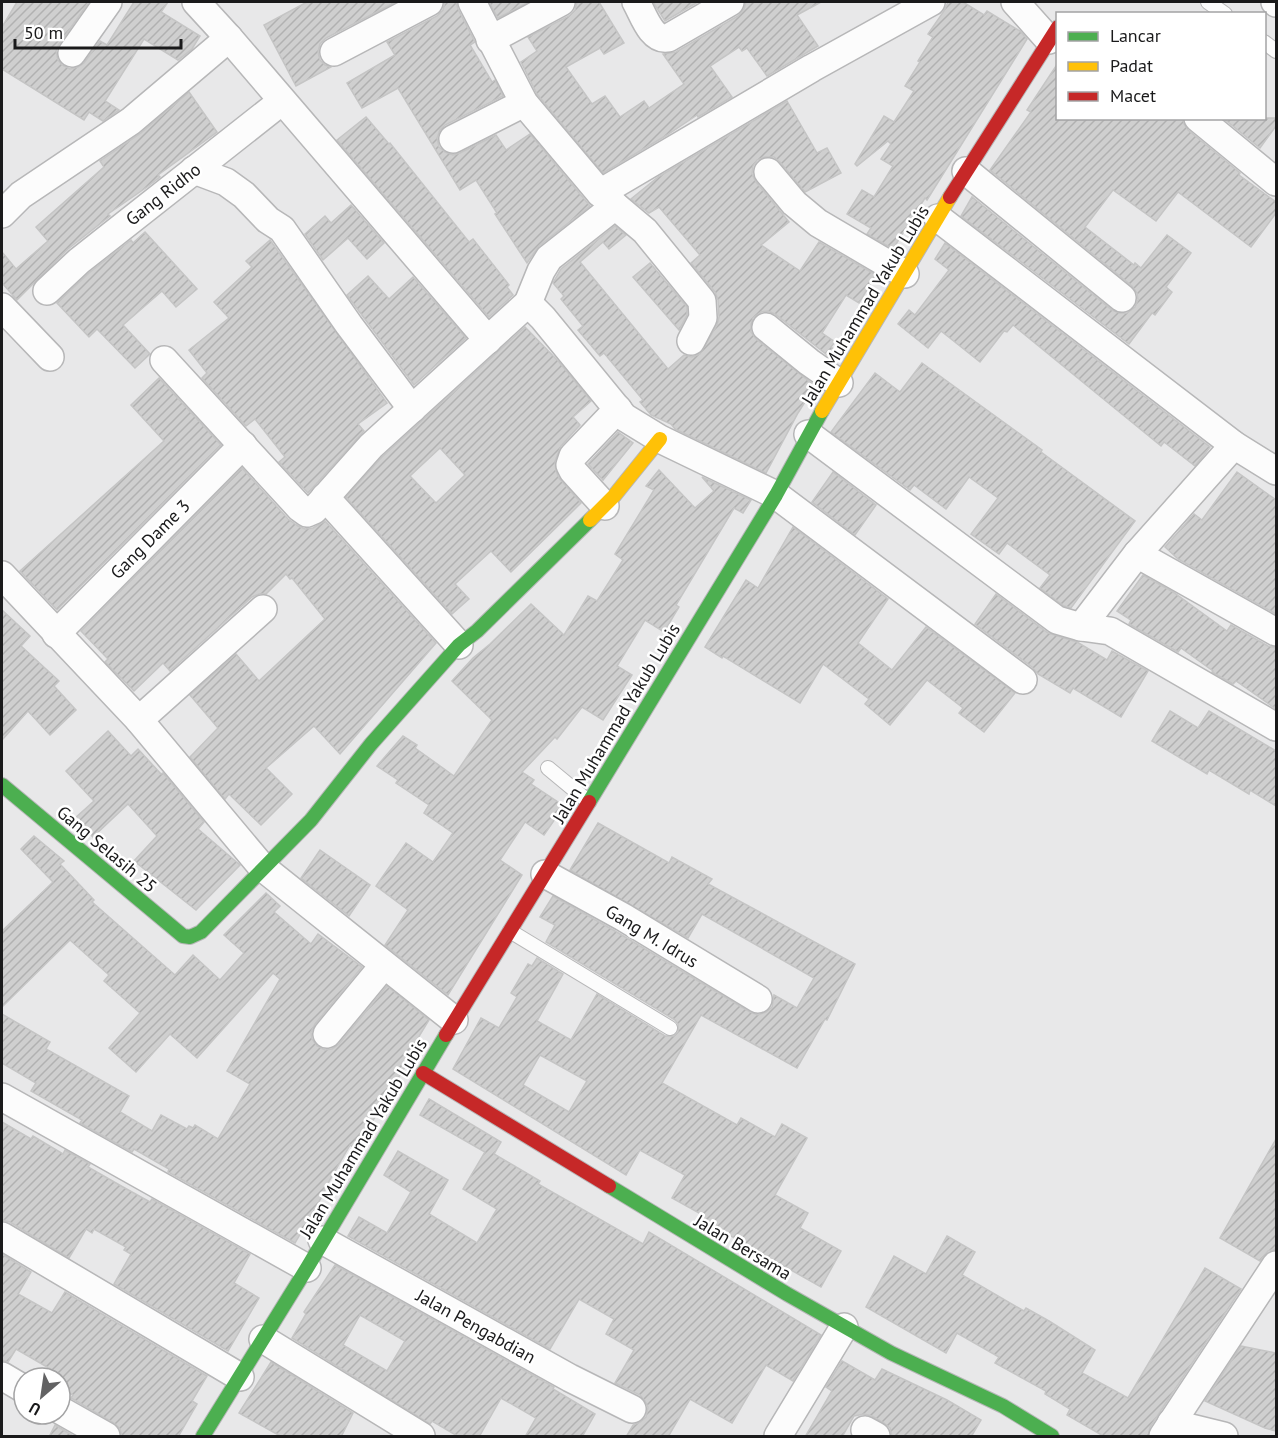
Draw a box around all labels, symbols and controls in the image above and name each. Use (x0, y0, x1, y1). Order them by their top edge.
scale bar (15, 12, 182, 50)
legend (1056, 12, 1266, 120)
text: 50 m (24, 21, 63, 44)
text: Lancar (1110, 24, 1161, 47)
text: Padat (1110, 54, 1153, 77)
text: Macet (1110, 84, 1156, 107)
street label: Gang Ridho (121, 158, 205, 230)
street label: Jalan Muhammad Yakub Lubis (796, 201, 934, 410)
street label: Gang Dame 3 (105, 494, 195, 584)
street label: Jalan Muhammad Yakub Lubis (547, 619, 685, 828)
street label: Gang Selasih 25 (52, 800, 162, 898)
street label: Gang M. Idrus (601, 899, 703, 973)
street label: Jalan Muhammad Yakub Lubis (294, 1034, 432, 1243)
street label: Jalan Bersama (690, 1209, 796, 1285)
street label: Jalan Pengabdian (411, 1283, 540, 1368)
north arrow (12, 1366, 72, 1426)
text: U (25, 1398, 44, 1420)

